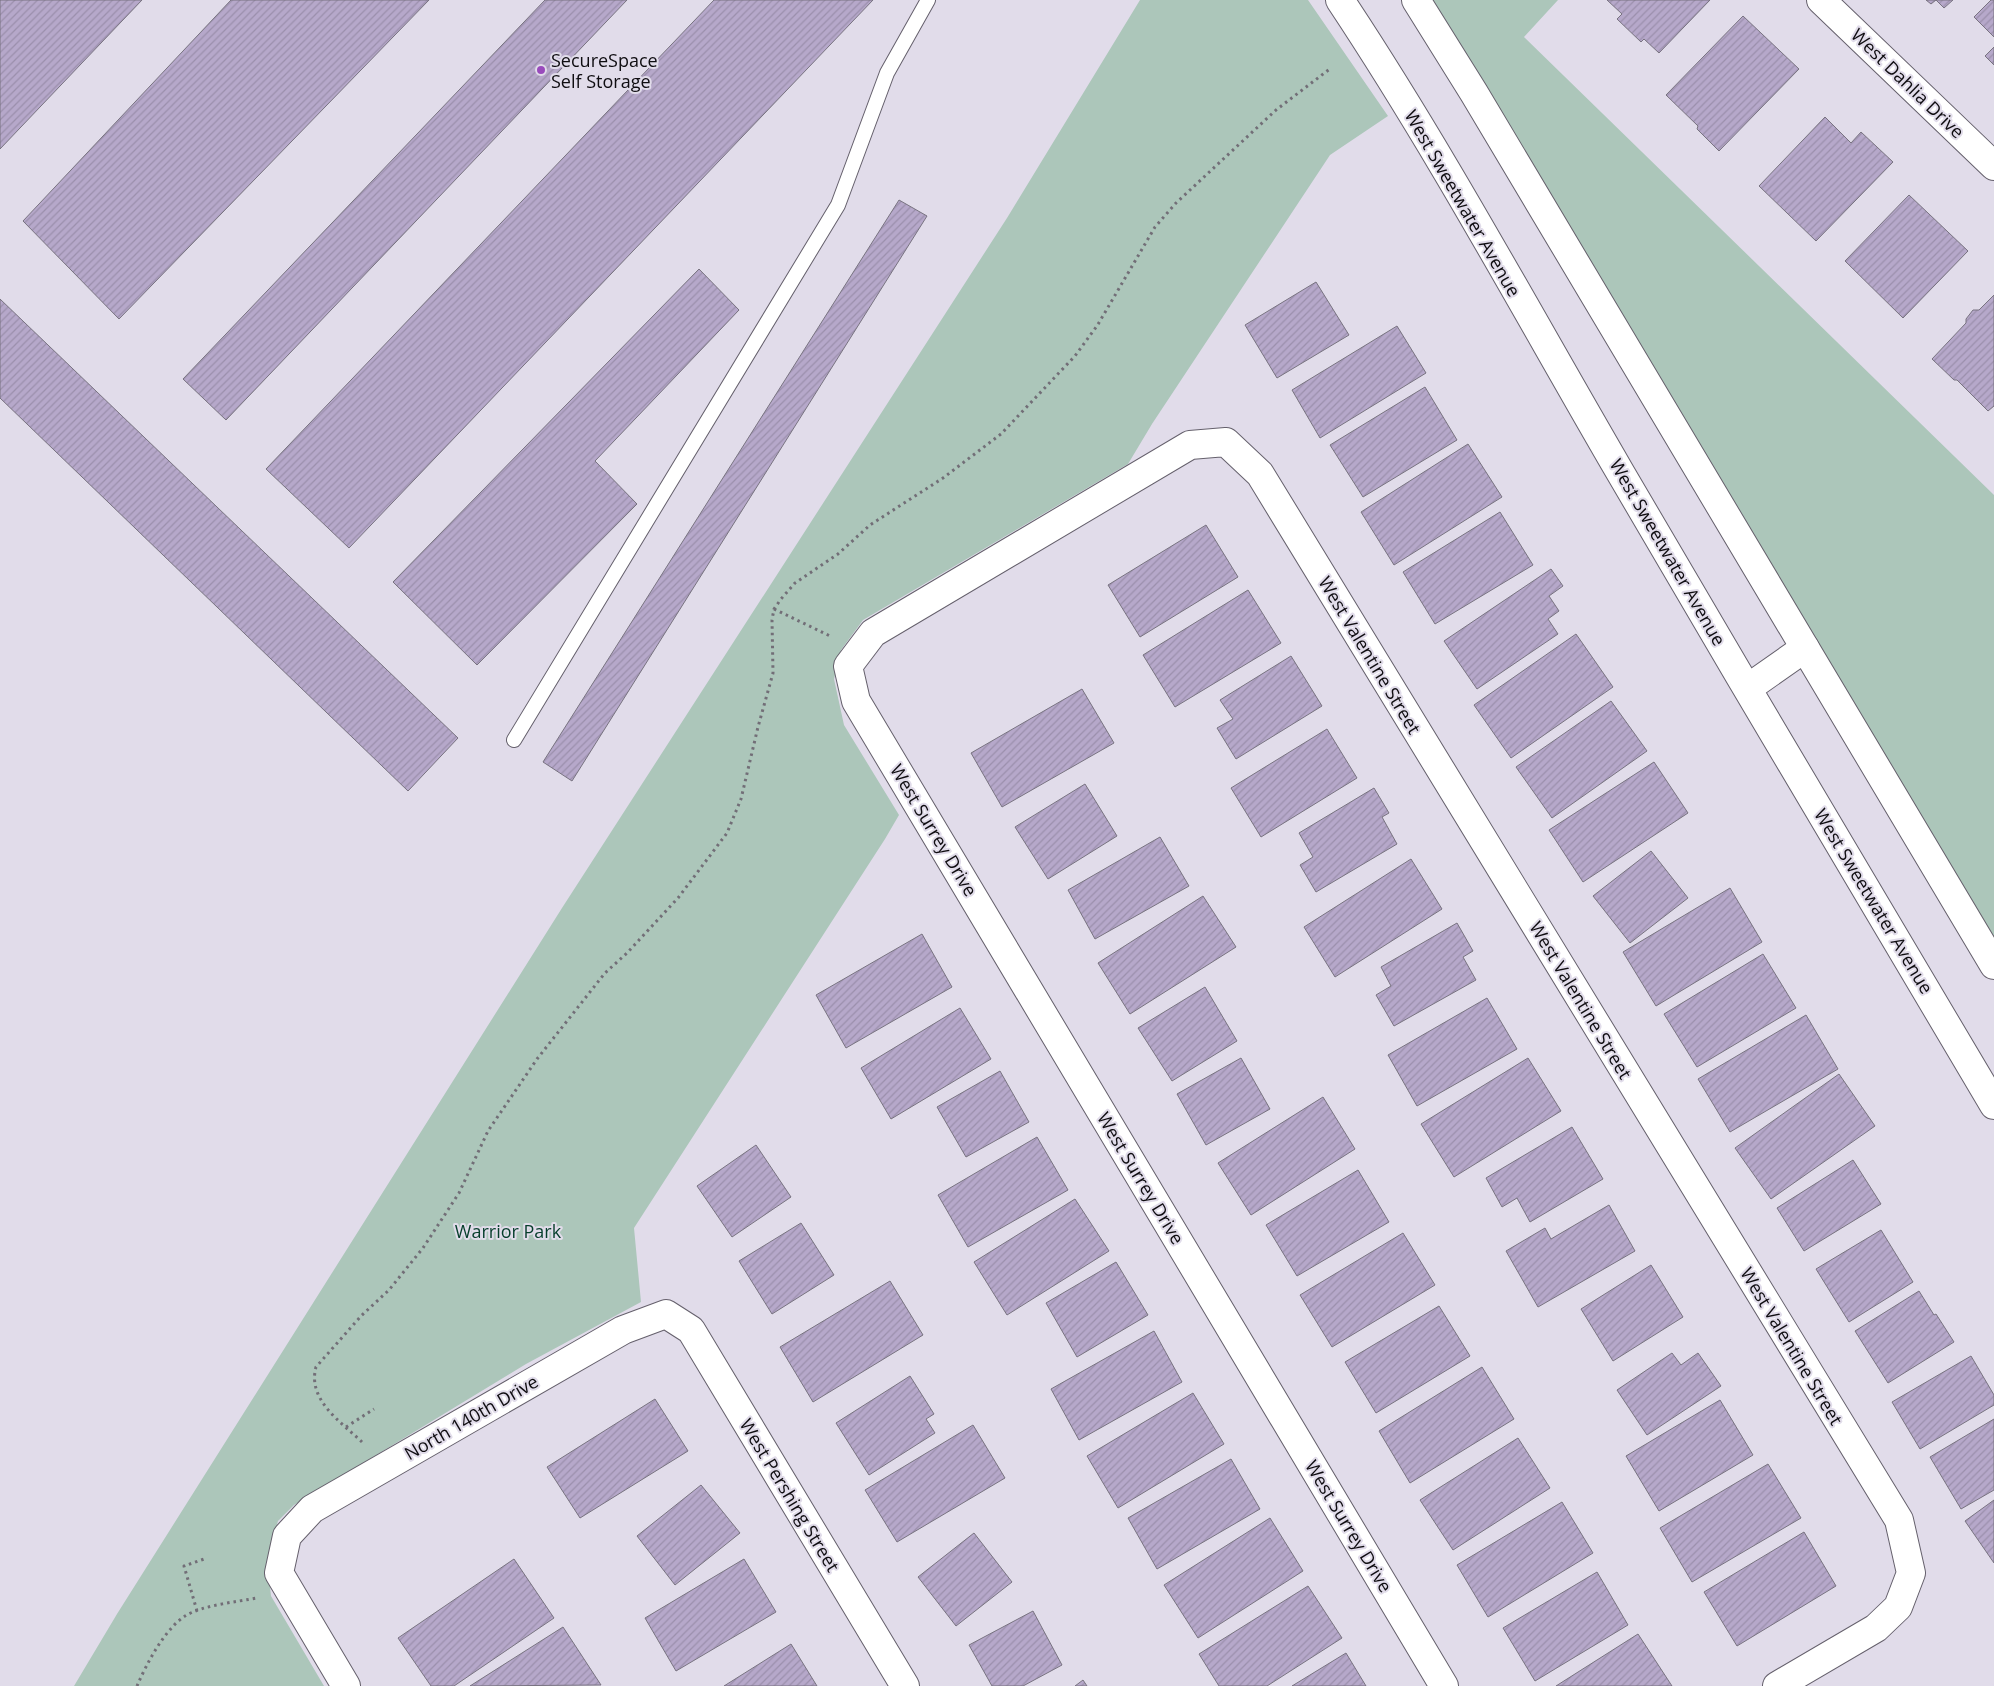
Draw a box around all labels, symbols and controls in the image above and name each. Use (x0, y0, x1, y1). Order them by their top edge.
street label: West Dahlia Drive (1846, 23, 1970, 143)
place label: SecureSpace Self Storage (551, 48, 658, 93)
marker: SecureSpace Self Storage (535, 64, 547, 76)
street label: West Sweetwater Avenue (1400, 105, 1526, 301)
street label: West Sweetwater Avenue (1605, 454, 1731, 650)
street label: West Valentine Street (1313, 572, 1427, 738)
street label: West Surrey Drive (885, 760, 983, 900)
street label: West Sweetwater Avenue (1809, 804, 1939, 998)
street label: West Valentine Street (1524, 917, 1638, 1083)
street label: West Surrey Drive (1092, 1108, 1190, 1248)
park label: Warrior Park (455, 1219, 562, 1243)
street label: West Valentine Street (1735, 1263, 1849, 1429)
street label: North 140th Drive (400, 1369, 542, 1465)
street label: West Pershing Street (735, 1414, 845, 1576)
street label: West Surrey Drive (1300, 1456, 1398, 1596)

